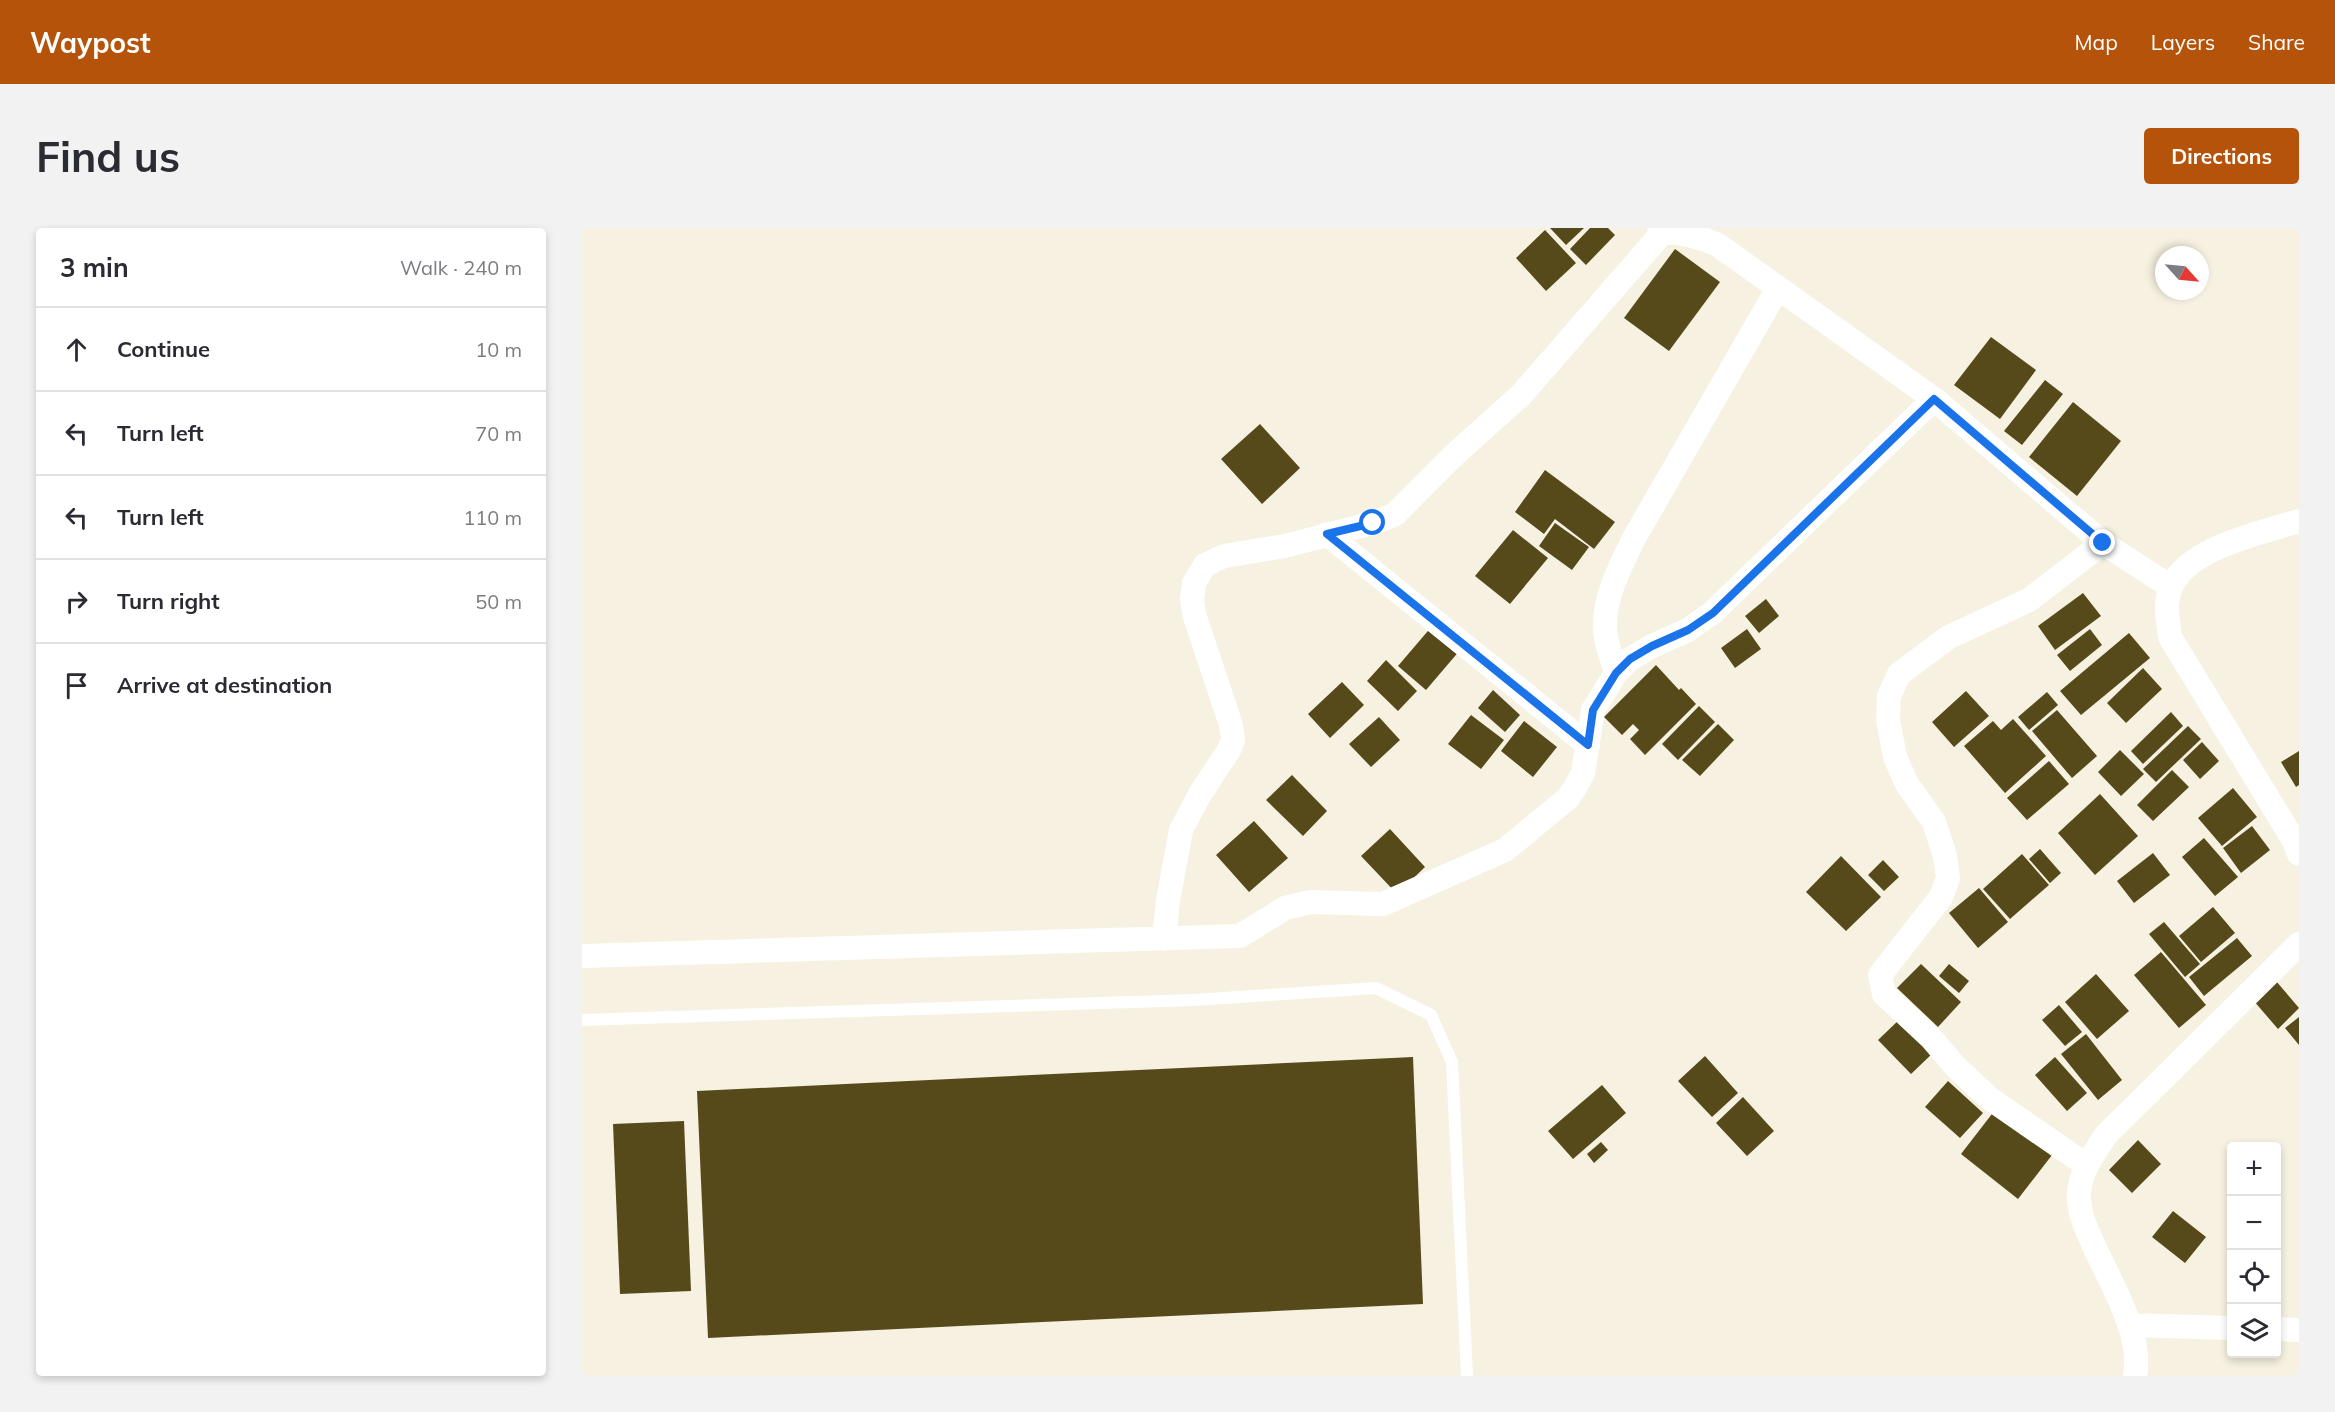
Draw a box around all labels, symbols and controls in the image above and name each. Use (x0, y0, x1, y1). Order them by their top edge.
text: Waypost (30, 25, 151, 60)
text: Map (2075, 29, 2118, 55)
text: Layers (2151, 29, 2215, 55)
text: Share (2248, 29, 2305, 55)
button: Directions (2144, 128, 2299, 184)
text: Find us (36, 130, 180, 183)
north arrow (2155, 246, 2209, 300)
text: 3 min (60, 251, 129, 284)
text: Walk · 240 m (400, 255, 522, 280)
icon: ahead (60, 333, 93, 366)
text: Continue (117, 335, 210, 363)
text: 10 m (475, 337, 522, 362)
icon: left (60, 417, 93, 450)
text: Turn left (117, 419, 204, 447)
text: 70 m (475, 421, 522, 446)
icon: left (60, 501, 93, 534)
text: Turn left (117, 503, 204, 531)
text: 110 m (463, 505, 522, 530)
route start (1359, 509, 1385, 535)
route end (2089, 529, 2115, 555)
icon: right (60, 585, 93, 618)
text: Turn right (117, 587, 220, 615)
text: 50 m (475, 589, 522, 614)
icon: arrive (60, 669, 93, 702)
text: Arrive at destination (117, 671, 332, 699)
map controls (2227, 1142, 2281, 1358)
button: + (2227, 1142, 2281, 1196)
button: − (2227, 1196, 2281, 1250)
button: locate (2227, 1250, 2281, 1304)
button: layers (2227, 1304, 2281, 1358)

